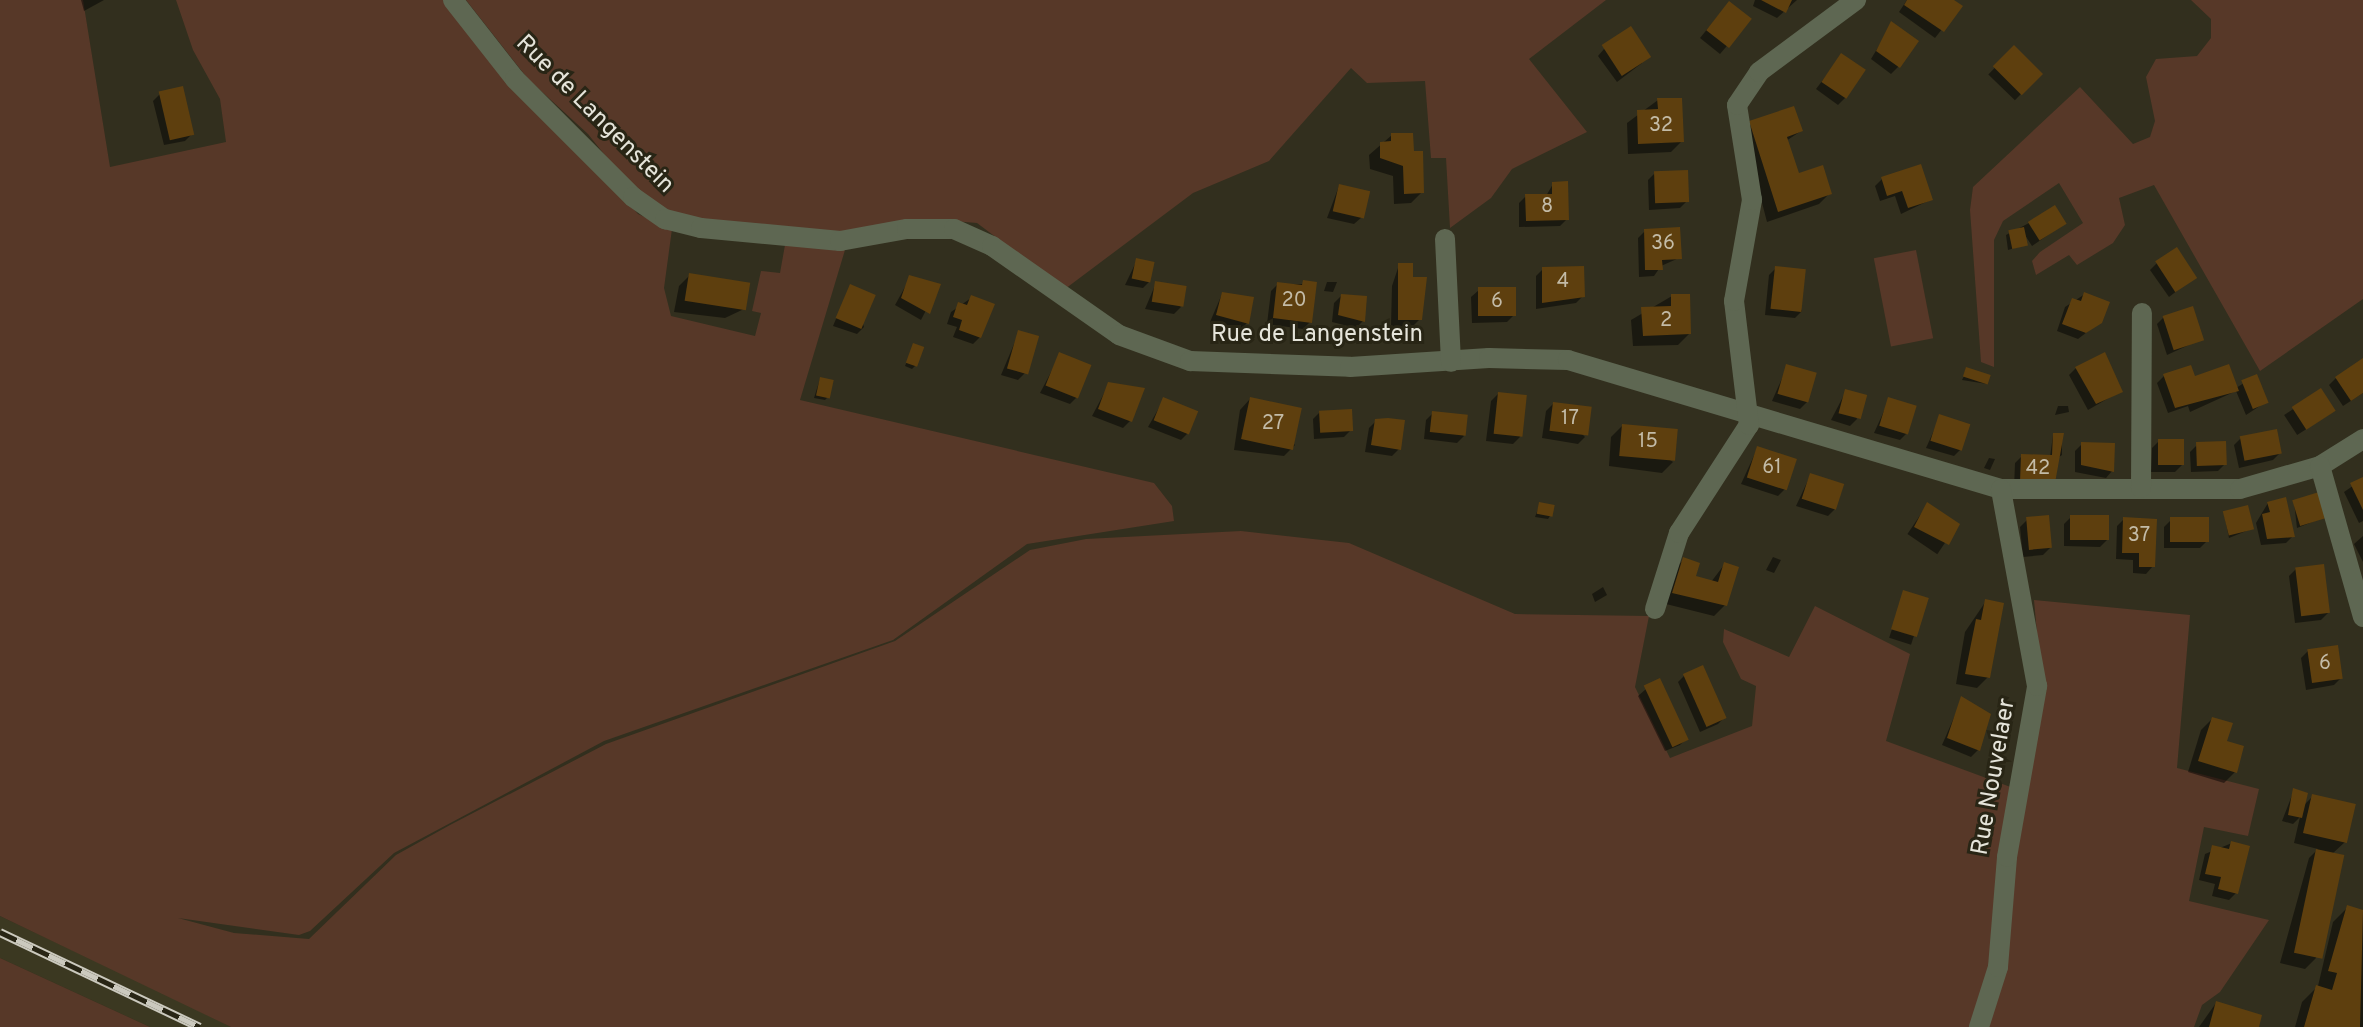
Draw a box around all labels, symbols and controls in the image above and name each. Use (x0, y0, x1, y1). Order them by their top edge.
street label: Rue de Langenstein (509, 30, 679, 200)
house number: 32 (1649, 114, 1673, 138)
house number: 8 (1541, 195, 1553, 219)
house number: 36 (1651, 232, 1675, 256)
house number: 4 (1557, 270, 1569, 294)
house number: 20 (1281, 289, 1307, 313)
house number: 6 (1491, 290, 1503, 314)
house number: 2 (1660, 309, 1672, 333)
street label: Rue de Langenstein (1211, 322, 1423, 350)
house number: 17 (1561, 407, 1579, 431)
house number: 27 (1262, 412, 1284, 436)
house number: 15 (1638, 430, 1658, 454)
house number: 61 (1762, 456, 1782, 480)
house number: 42 (2026, 457, 2050, 481)
house number: 37 (2128, 524, 2150, 548)
house number: 6 (2319, 652, 2331, 676)
street label: Rue Nouvelaer (1967, 696, 2023, 858)

